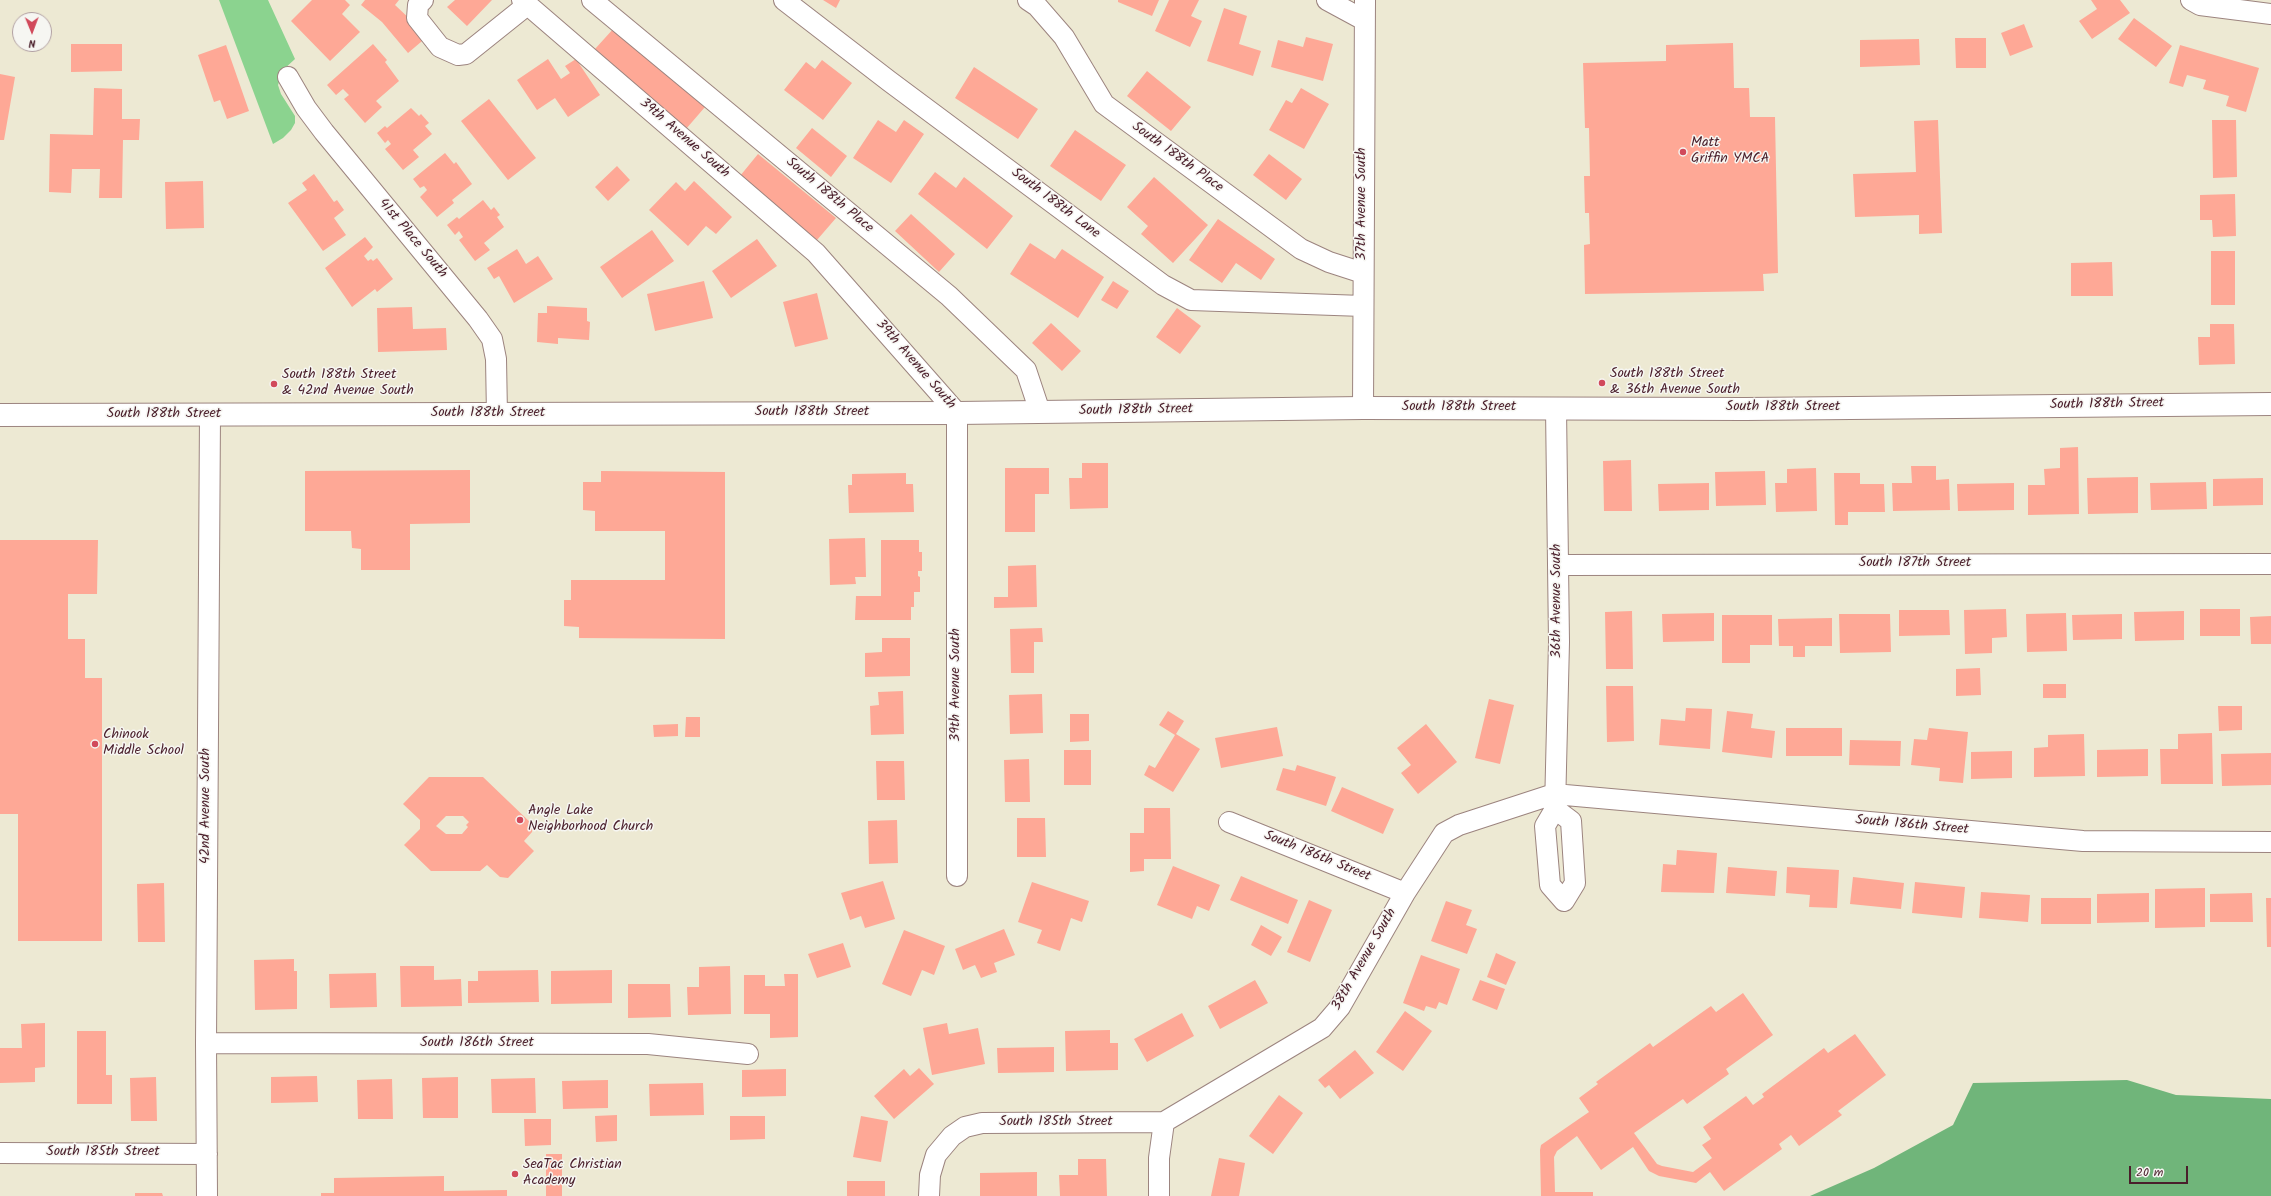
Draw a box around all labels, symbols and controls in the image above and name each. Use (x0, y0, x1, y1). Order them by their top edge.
north arrow (12, 12, 52, 52)
text: N (29, 34, 36, 52)
street label: 39th Avenue South (636, 95, 732, 183)
street label: South 188th Place (1128, 119, 1226, 197)
place label: Matt Griffin YMCA (1691, 136, 1769, 168)
street label: 37th Avenue South (1355, 147, 1371, 261)
marker: Matt Griffin YMCA (1678, 147, 1688, 157)
street label: South 188th Place (782, 155, 876, 237)
street label: South 188th Lane (1007, 165, 1103, 243)
street label: 41st Place South (374, 196, 450, 282)
street label: 39th Avenue South (871, 317, 959, 413)
place label: South 188th Street & 36th Avenue South (1610, 367, 1740, 400)
place label: South 188th Street & 42nd Avenue South (282, 368, 414, 400)
marker: South 188th Street & 36th Avenue South (1597, 378, 1607, 388)
marker: South 188th Street & 42nd Avenue South (269, 379, 279, 389)
street label: South 188th Street (2050, 396, 2164, 414)
street label: South 188th Street (1402, 400, 1516, 416)
street label: South 188th Street (1726, 400, 1840, 416)
street label: South 188th Street (1079, 402, 1193, 420)
street label: South 188th Street (755, 405, 869, 421)
street label: South 188th Street (431, 406, 545, 422)
street label: South 188th Street (107, 407, 221, 423)
street label: 36th Avenue South (1550, 544, 1566, 658)
street label: South 187th Street (1859, 556, 1971, 572)
street label: 39th Avenue South (949, 628, 965, 742)
place label: Chinook Middle School (103, 728, 184, 760)
marker: Chinook Middle School (90, 739, 100, 749)
street label: 42nd Avenue South (199, 748, 215, 864)
place label: Angle Lake Neighborhood Church (528, 804, 653, 836)
street label: South 186th Street (1855, 813, 1969, 839)
marker: Angle Lake Neighborhood Church (515, 815, 525, 825)
street label: South 186th Street (1261, 828, 1373, 886)
street label: 38th Avenue South (1329, 906, 1401, 1014)
street label: South 186th Street (420, 1036, 534, 1052)
street label: South 185th Street (999, 1115, 1113, 1131)
street label: South 185th Street (46, 1145, 160, 1161)
place label: SeaTac Christian Academy (523, 1158, 622, 1190)
scale bar (2131, 1158, 2190, 1184)
text: 20 m (2136, 1163, 2163, 1182)
marker: SeaTac Christian Academy (510, 1169, 520, 1179)

